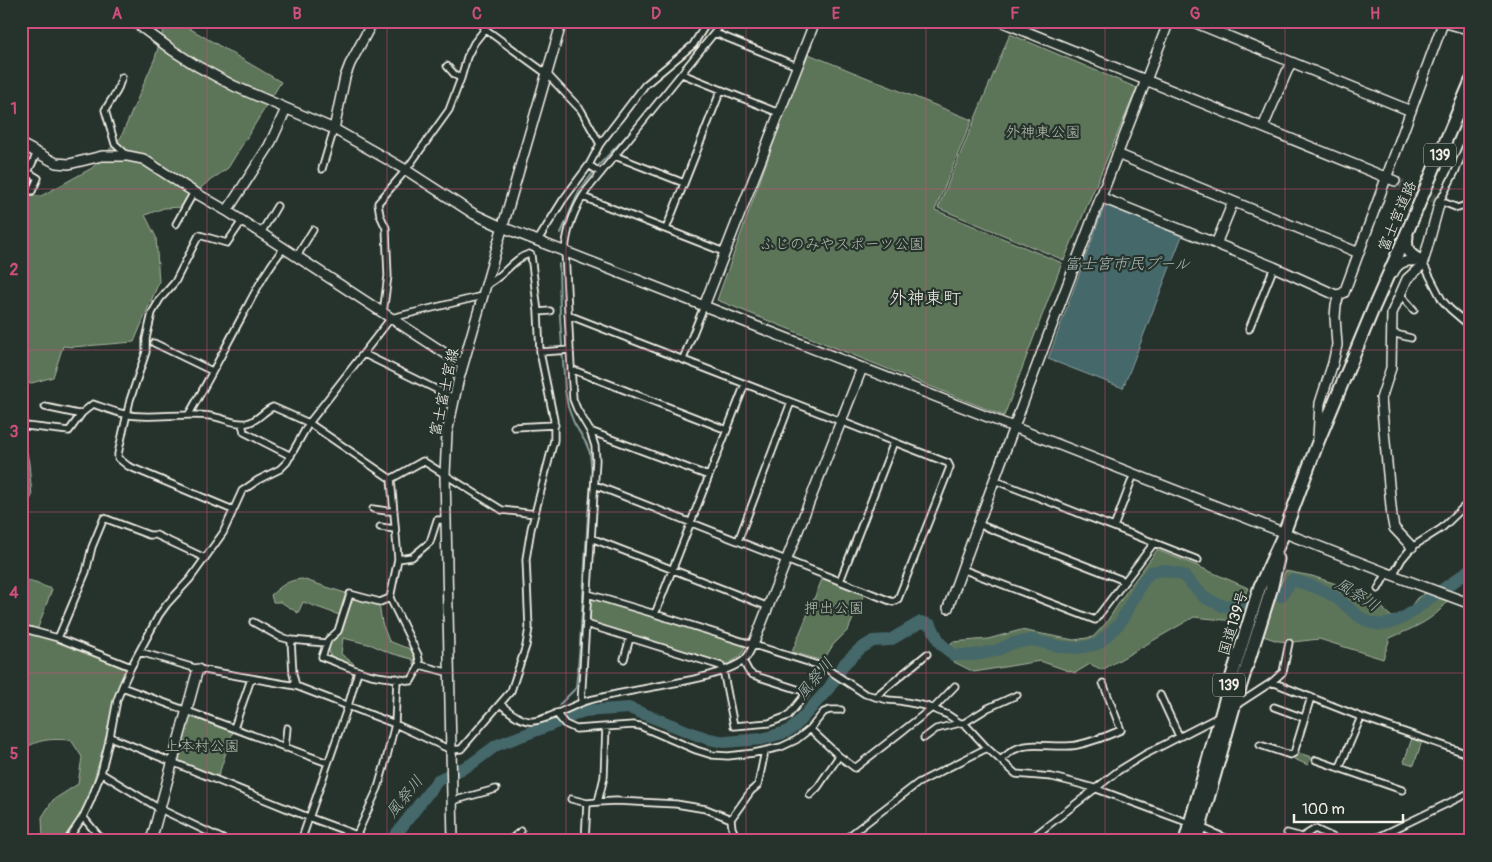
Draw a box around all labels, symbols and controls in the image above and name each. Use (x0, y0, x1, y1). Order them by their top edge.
text: A (112, 4, 123, 24)
text: B (292, 4, 302, 24)
text: C (472, 4, 482, 24)
text: D (651, 4, 661, 24)
text: E (832, 4, 841, 24)
text: F (1010, 4, 1020, 24)
text: G (1190, 4, 1201, 24)
text: H (1370, 4, 1380, 24)
text: 1 (11, 99, 17, 119)
park label: 外神東公園 (1005, 123, 1081, 142)
road number: 139 (1424, 144, 1456, 166)
street label: 富士宮道路 (1374, 178, 1421, 254)
park label: ふじのみやスポーツ公園 (760, 235, 924, 254)
water label: 富士宮市民プール (1064, 254, 1191, 274)
text: 2 (10, 260, 19, 280)
district label: 外神東町 (889, 287, 961, 310)
street label: 富士富士宮線 (426, 346, 463, 438)
text: 3 (10, 422, 19, 442)
water label: 風祭川 (1332, 574, 1383, 616)
text: 4 (9, 583, 19, 603)
street label: 国道139号 (1215, 588, 1252, 658)
park label: 押出公園 (804, 599, 864, 618)
water label: 風祭川 (792, 654, 838, 703)
road number: 139 (1213, 674, 1245, 696)
park label: 上本村公園 (164, 737, 240, 756)
text: 5 (10, 744, 19, 764)
water label: 風祭川 (382, 772, 428, 822)
scale bar (1294, 792, 1403, 824)
text: 100 m (1302, 800, 1345, 819)

